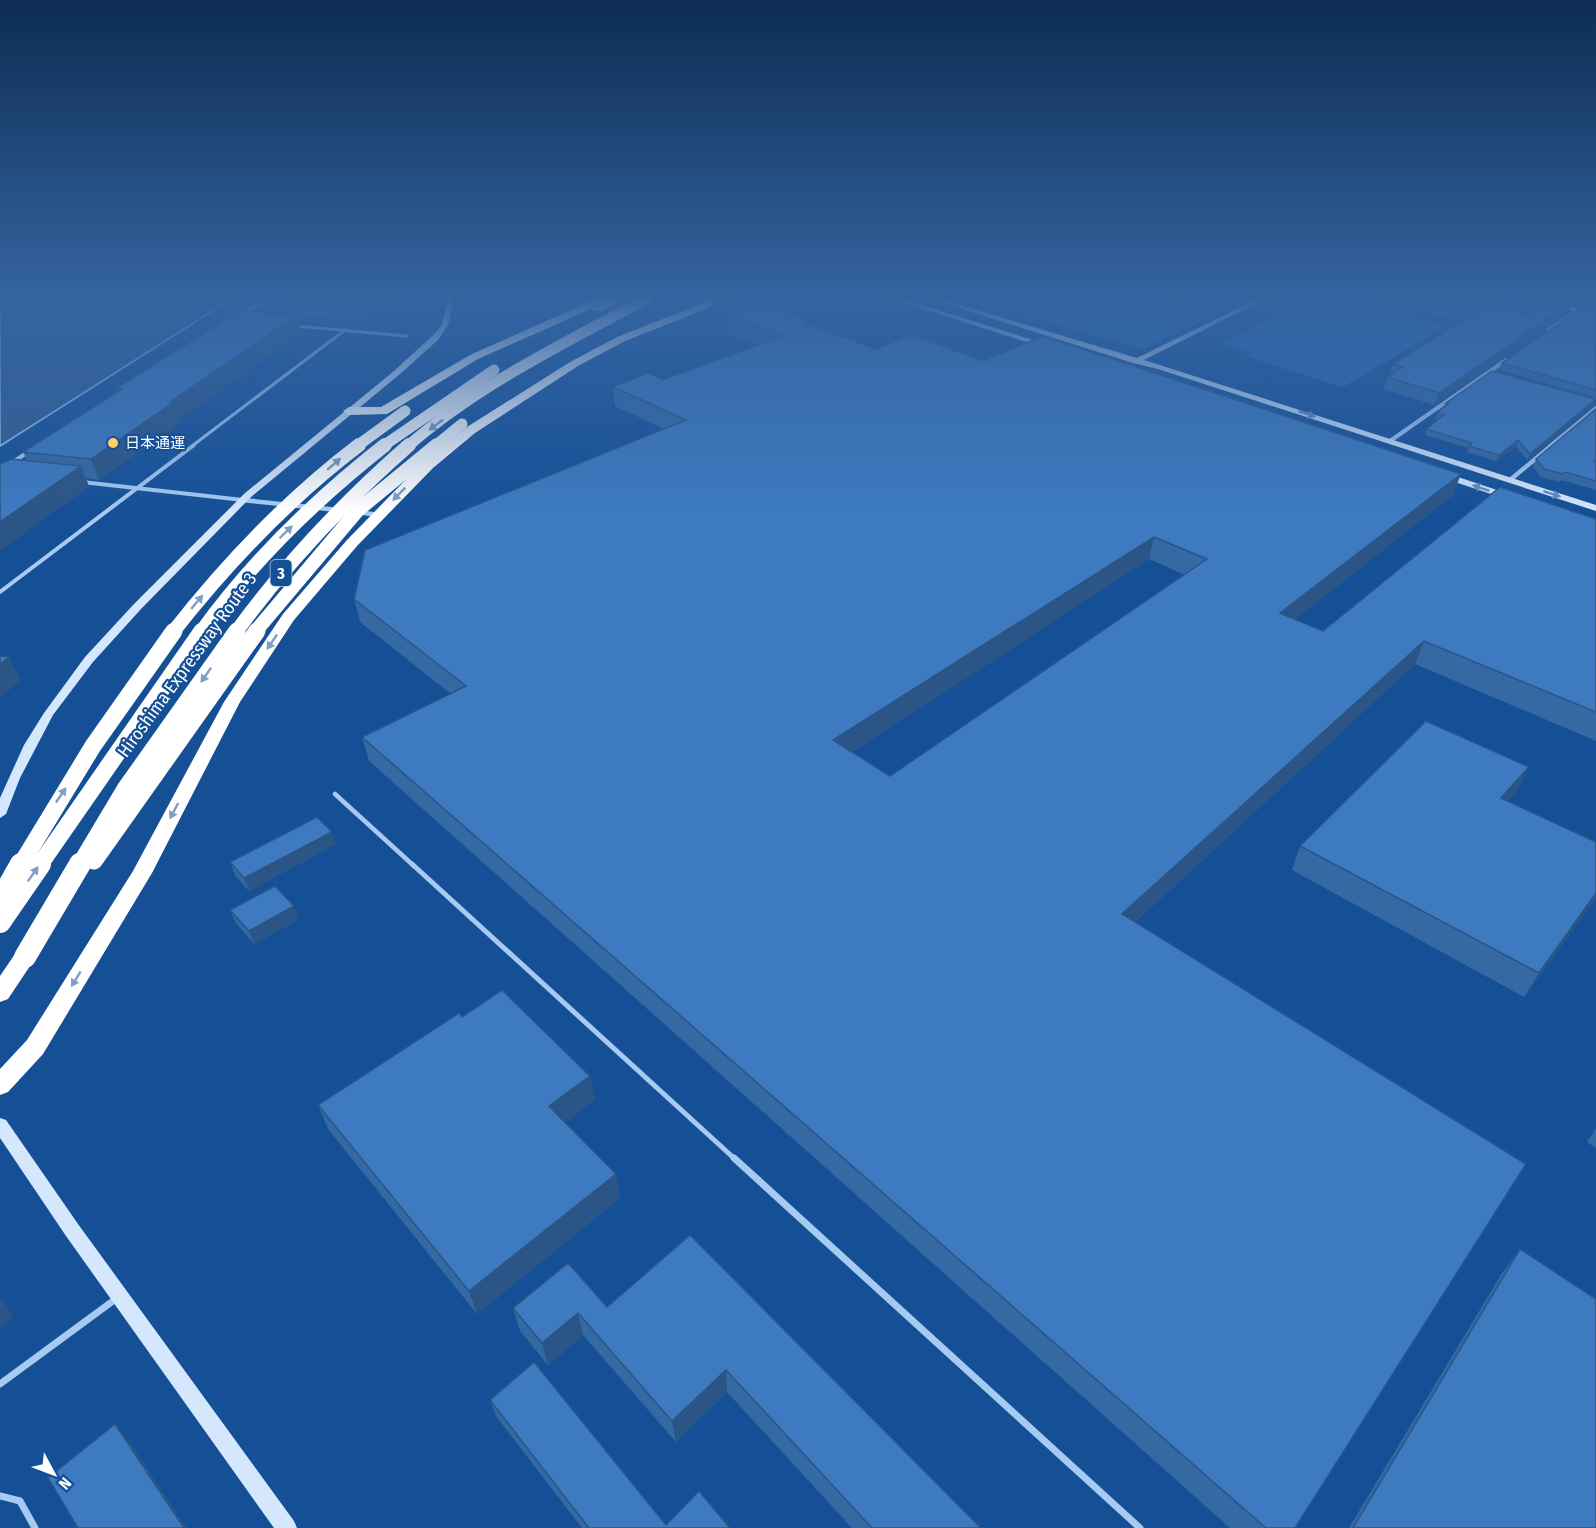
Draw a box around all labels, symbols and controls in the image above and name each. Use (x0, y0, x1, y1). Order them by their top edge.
one-way arrow (1298, 410, 1316, 419)
one-way arrow (428, 419, 444, 431)
place label: 日本通運 (125, 434, 185, 452)
marker: 日本通運 (106, 436, 120, 450)
one-way arrow (327, 457, 342, 471)
one-way arrow (1472, 482, 1490, 492)
one-way arrow (392, 487, 406, 501)
one-way arrow (1543, 490, 1561, 499)
one-way arrow (279, 526, 293, 540)
road number: 3 (270, 560, 292, 586)
street label: Hiroshima Expressway Route 3 (113, 568, 261, 762)
one-way arrow (190, 595, 203, 610)
one-way arrow (267, 634, 278, 650)
one-way arrow (200, 667, 212, 683)
one-way arrow (55, 787, 66, 804)
one-way arrow (170, 802, 179, 819)
one-way arrow (27, 867, 39, 883)
one-way arrow (71, 971, 82, 987)
north arrow (24, 1444, 84, 1504)
text: N (55, 1474, 75, 1493)

